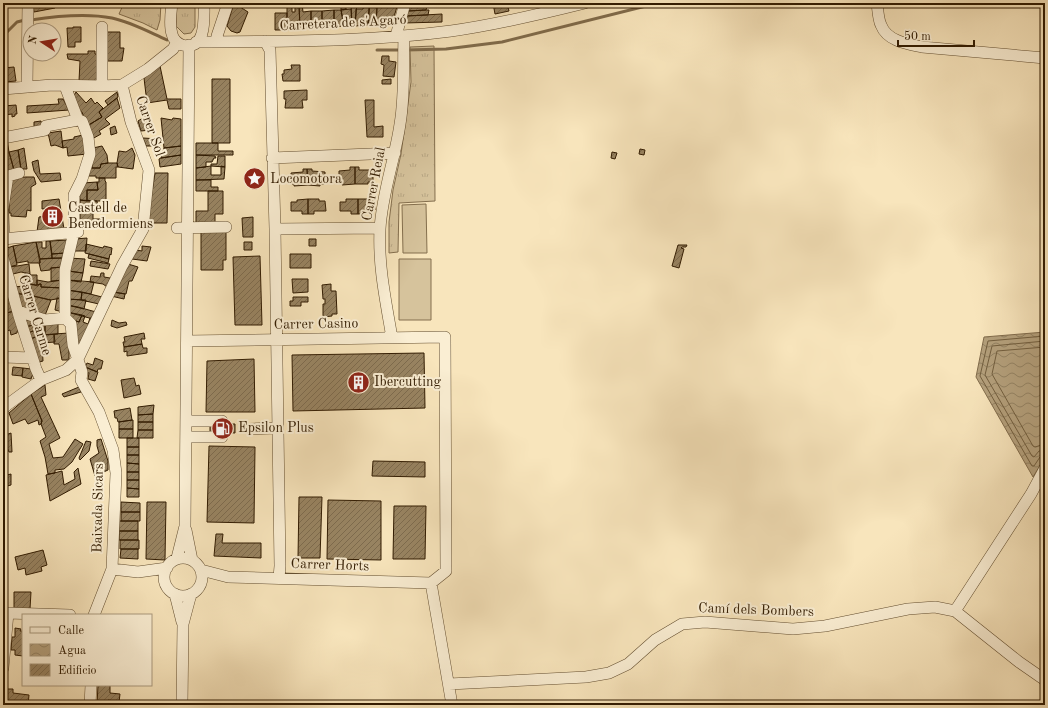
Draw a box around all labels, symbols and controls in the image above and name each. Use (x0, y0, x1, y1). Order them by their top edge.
street label: Carretera de s'Agaró (279, 13, 407, 33)
north arrow (22, 22, 62, 62)
scale bar (898, 22, 974, 48)
text: 50 m (904, 30, 931, 43)
text: N (27, 34, 40, 45)
street label: Carrer Sol (133, 94, 167, 158)
street label: Carrer Reial (360, 146, 388, 222)
place icon: Locomotora (241, 166, 267, 192)
place label: Locomotora (270, 172, 342, 186)
place label: Castell de Benedormiens (68, 201, 153, 231)
building icon: Castell de Benedormiens (40, 203, 66, 229)
street label: Carrer Carme (16, 273, 54, 357)
street label: Carrer Casino (274, 316, 358, 332)
building icon: Ibercutting (346, 369, 372, 395)
place label: Ibercutting (374, 375, 442, 389)
fuel station icon: Epsilon Plus (209, 415, 235, 441)
place label: Epsilon Plus (238, 421, 314, 435)
street label: Baixada Sicars (90, 463, 106, 553)
street label: Carrer Horts (290, 557, 370, 573)
street label: Camí dels Bombers (698, 601, 814, 619)
legend (22, 614, 152, 686)
text: Calle (58, 625, 84, 637)
text: Agua (58, 645, 86, 657)
text: Edificio (58, 665, 97, 677)

